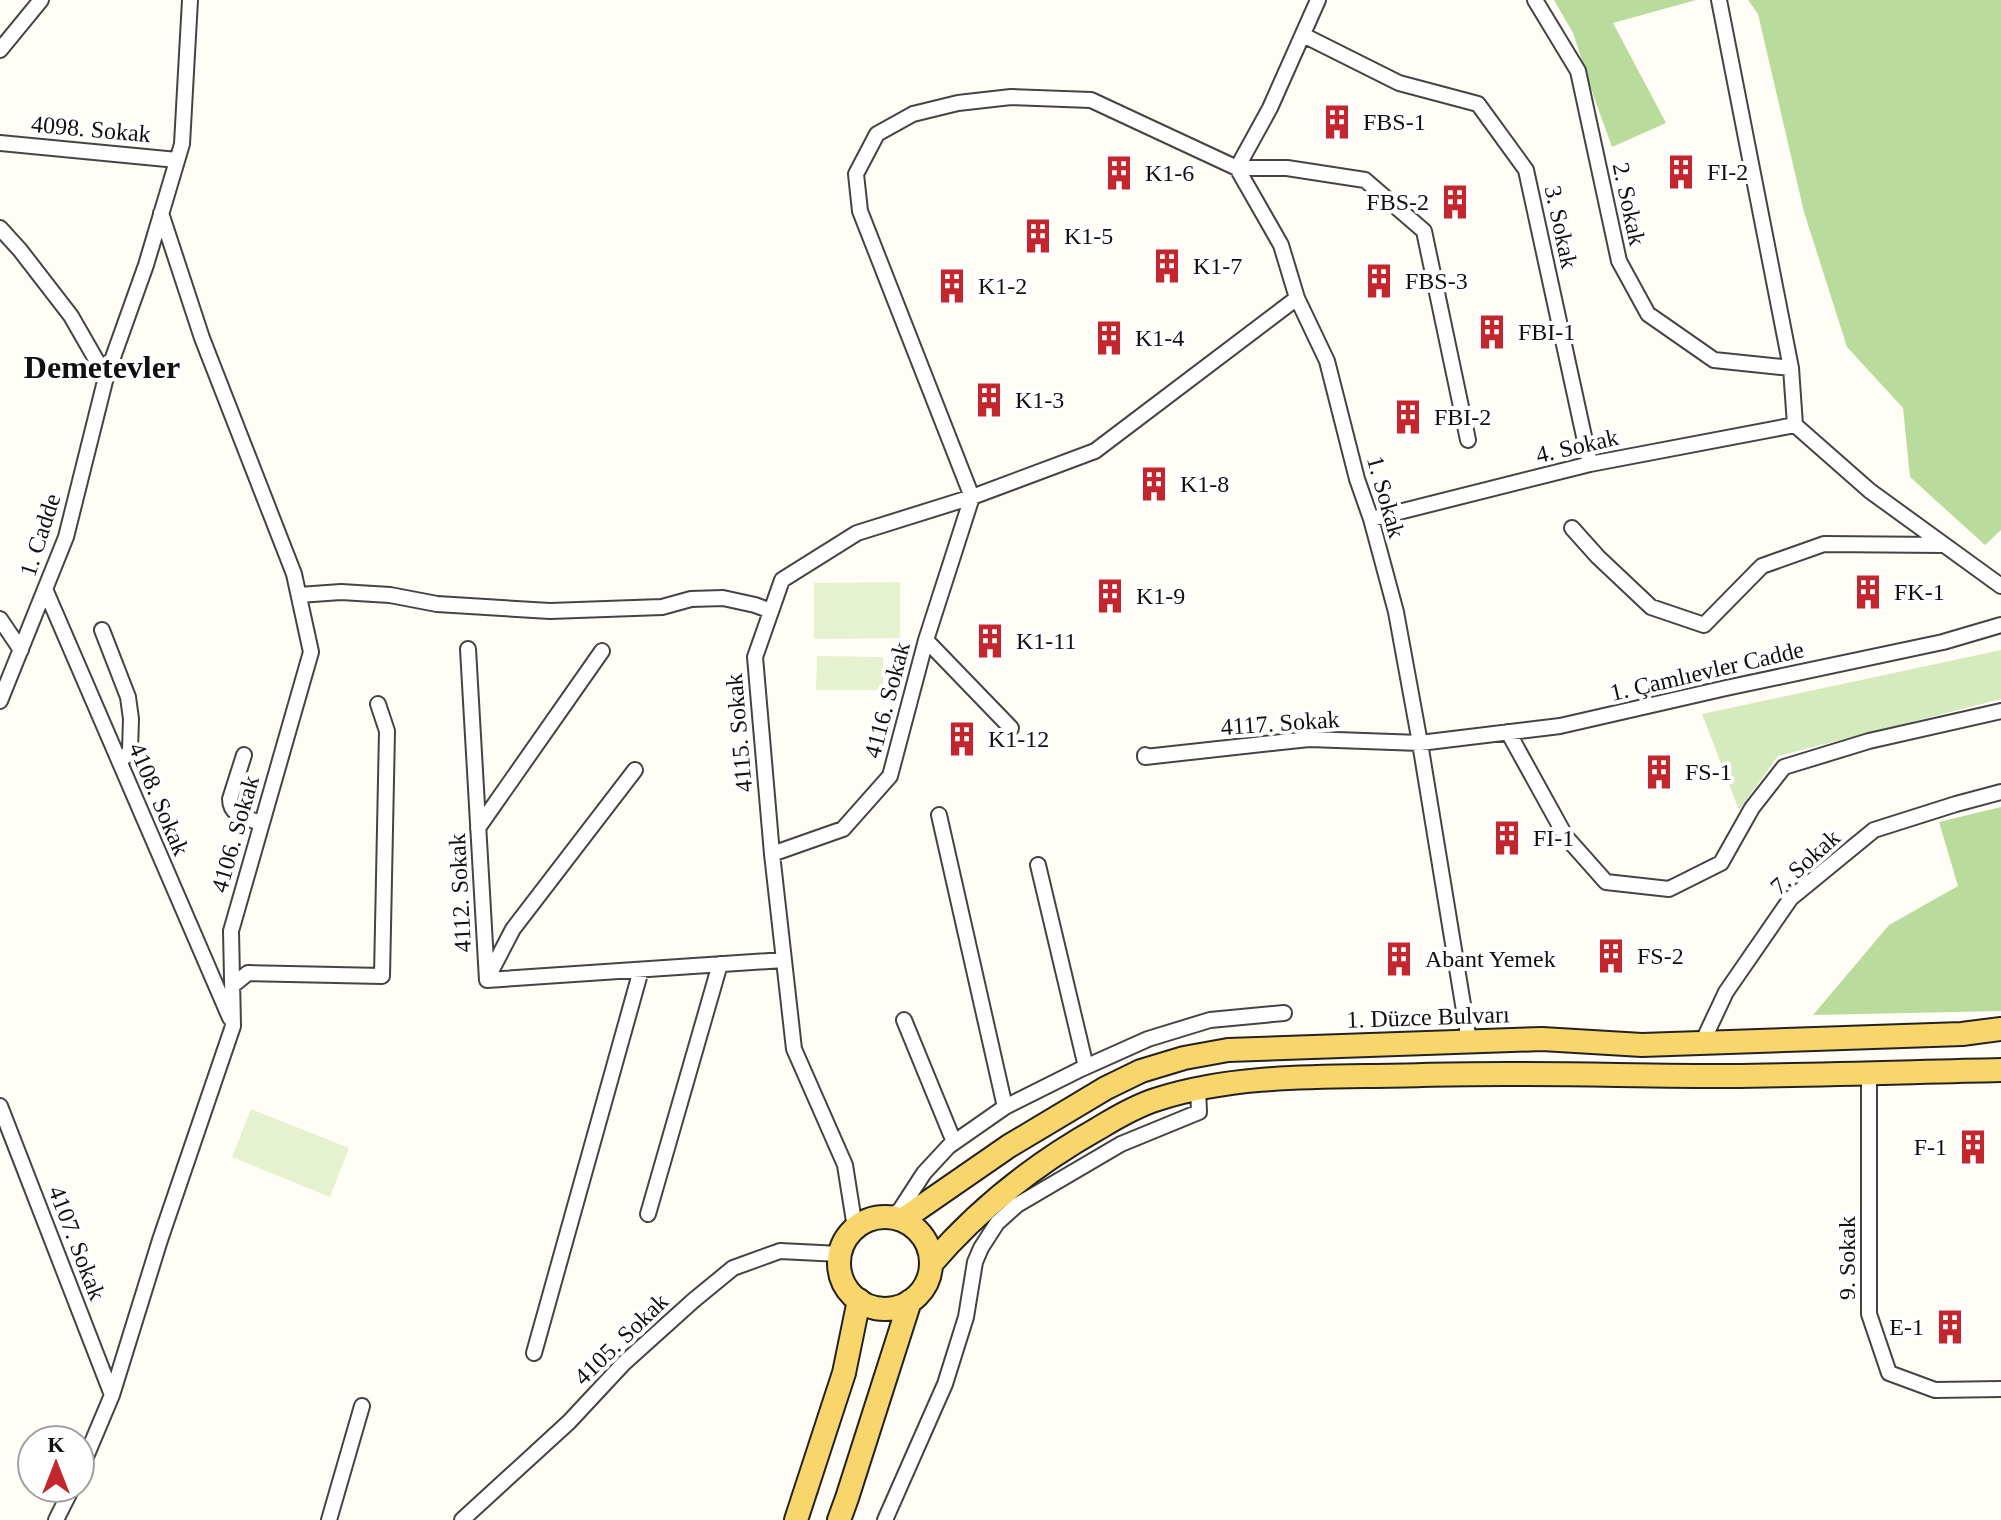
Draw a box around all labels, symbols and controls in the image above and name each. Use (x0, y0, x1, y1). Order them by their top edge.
building icon: FBS-1 (1318, 103, 1356, 141)
place label: FBS-1 (1363, 109, 1426, 135)
street label: 4098. Sokak (30, 111, 152, 147)
building icon: FI-2 (1662, 153, 1700, 191)
building icon: K1-6 (1100, 154, 1138, 192)
place label: FI-2 (1707, 159, 1748, 185)
place label: K1-6 (1145, 160, 1194, 186)
street label: 2. Sokak (1608, 160, 1650, 248)
building icon: FBS-2 (1436, 183, 1474, 221)
street label: 3. Sokak (1540, 183, 1582, 271)
place label: FBS-2 (1366, 189, 1429, 215)
building icon: K1-5 (1019, 217, 1057, 255)
place label: K1-5 (1064, 223, 1113, 249)
building icon: K1-7 (1148, 247, 1186, 285)
place label: K1-7 (1193, 253, 1242, 279)
building icon: FBS-3 (1360, 262, 1398, 300)
building icon: K1-2 (933, 267, 971, 305)
place label: FBS-3 (1405, 268, 1468, 294)
place label: K1-2 (978, 273, 1027, 299)
building icon: FBI-1 (1473, 313, 1511, 351)
building icon: K1-4 (1090, 319, 1128, 357)
place label: FBI-1 (1518, 319, 1575, 345)
place label: K1-4 (1135, 325, 1184, 351)
district label: Demetevler (24, 349, 180, 385)
building icon: K1-3 (970, 381, 1008, 419)
place label: K1-3 (1015, 387, 1064, 413)
building icon: FBI-2 (1389, 398, 1427, 436)
place label: FBI-2 (1434, 404, 1491, 430)
street label: 4. Sokak (1533, 424, 1621, 468)
street label: 1. Sokak (1362, 453, 1410, 541)
building icon: K1-8 (1135, 465, 1173, 503)
place label: K1-8 (1180, 471, 1229, 497)
street label: 1. Cadde (14, 490, 66, 580)
building icon: FK-1 (1849, 573, 1887, 611)
building icon: K1-9 (1091, 577, 1129, 615)
place label: FK-1 (1894, 579, 1945, 605)
place label: K1-9 (1136, 583, 1185, 609)
building icon: K1-11 (971, 622, 1009, 660)
place label: K1-11 (1016, 628, 1076, 654)
street label: 1. Çamlıevler Cadde (1608, 636, 1806, 706)
street label: 4116. Sokak (859, 639, 915, 761)
street label: 4115. Sokak (721, 673, 757, 793)
street label: 4117. Sokak (1220, 706, 1340, 740)
building icon: K1-12 (943, 720, 981, 758)
place label: K1-12 (988, 726, 1049, 752)
street label: 4108. Sokak (124, 739, 194, 859)
building icon: FS-1 (1640, 753, 1678, 791)
place label: FS-1 (1685, 759, 1732, 785)
street label: 4106. Sokak (206, 773, 264, 895)
building icon: FI-1 (1488, 819, 1526, 857)
street label: 7. Sokak (1765, 824, 1845, 900)
place label: FI-1 (1533, 825, 1574, 851)
street label: 4112. Sokak (444, 833, 476, 953)
building icon: FS-2 (1592, 937, 1630, 975)
building icon: Abant Yemek (1380, 940, 1418, 978)
place label: FS-2 (1637, 943, 1684, 969)
place label: Abant Yemek (1425, 946, 1556, 972)
street label: 1. Düzce Bulvarı (1346, 1001, 1510, 1033)
building icon: F-1 (1954, 1128, 1992, 1166)
place label: F-1 (1914, 1134, 1947, 1160)
street label: 4107. Sokak (43, 1182, 111, 1304)
street label: 9. Sokak (1834, 1216, 1860, 1300)
street label: 4105. Sokak (569, 1288, 673, 1390)
building icon: E-1 (1931, 1308, 1969, 1346)
place label: E-1 (1889, 1314, 1924, 1340)
north arrow (16, 1424, 96, 1504)
text: K (47, 1432, 65, 1457)

